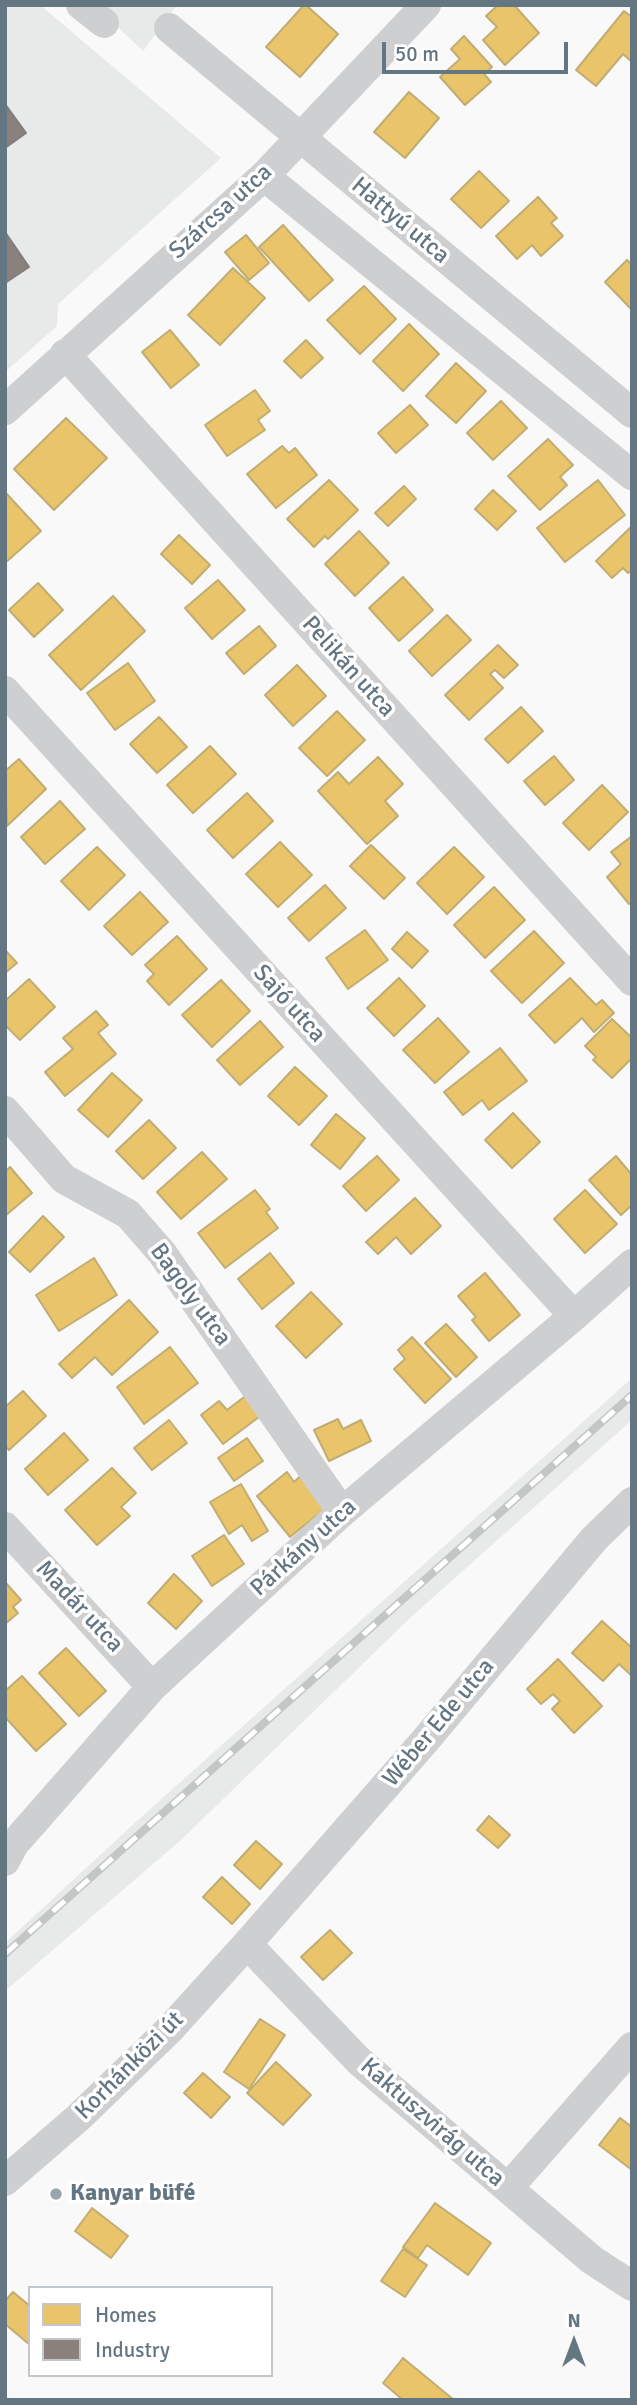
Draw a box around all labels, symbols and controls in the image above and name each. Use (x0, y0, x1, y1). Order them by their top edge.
scale bar (385, 28, 570, 72)
text: 50 m (395, 41, 439, 67)
street label: Szárcsa utca (164, 158, 278, 266)
street label: Hattyú utca (345, 172, 455, 270)
street label: Pelikán utca (295, 611, 401, 723)
street label: Sajó utca (247, 959, 331, 1049)
street label: Bagoly utca (143, 1238, 237, 1352)
street label: Párkány utca (245, 1493, 363, 1603)
street label: Madár utca (29, 1555, 129, 1659)
street label: Wéber Ede utca (377, 1653, 501, 1793)
street label: Korhánközi út (70, 2006, 190, 2126)
street label: Kaktuszvirág utca (354, 2052, 510, 2194)
place label: Kanyar büfé (70, 2180, 195, 2208)
marker: Kanyar büfé (48, 2186, 64, 2202)
legend (28, 2286, 273, 2377)
text: Homes (95, 2302, 157, 2328)
north arrow (539, 2307, 609, 2377)
text: N (567, 2309, 581, 2333)
text: Industry (95, 2337, 170, 2363)

